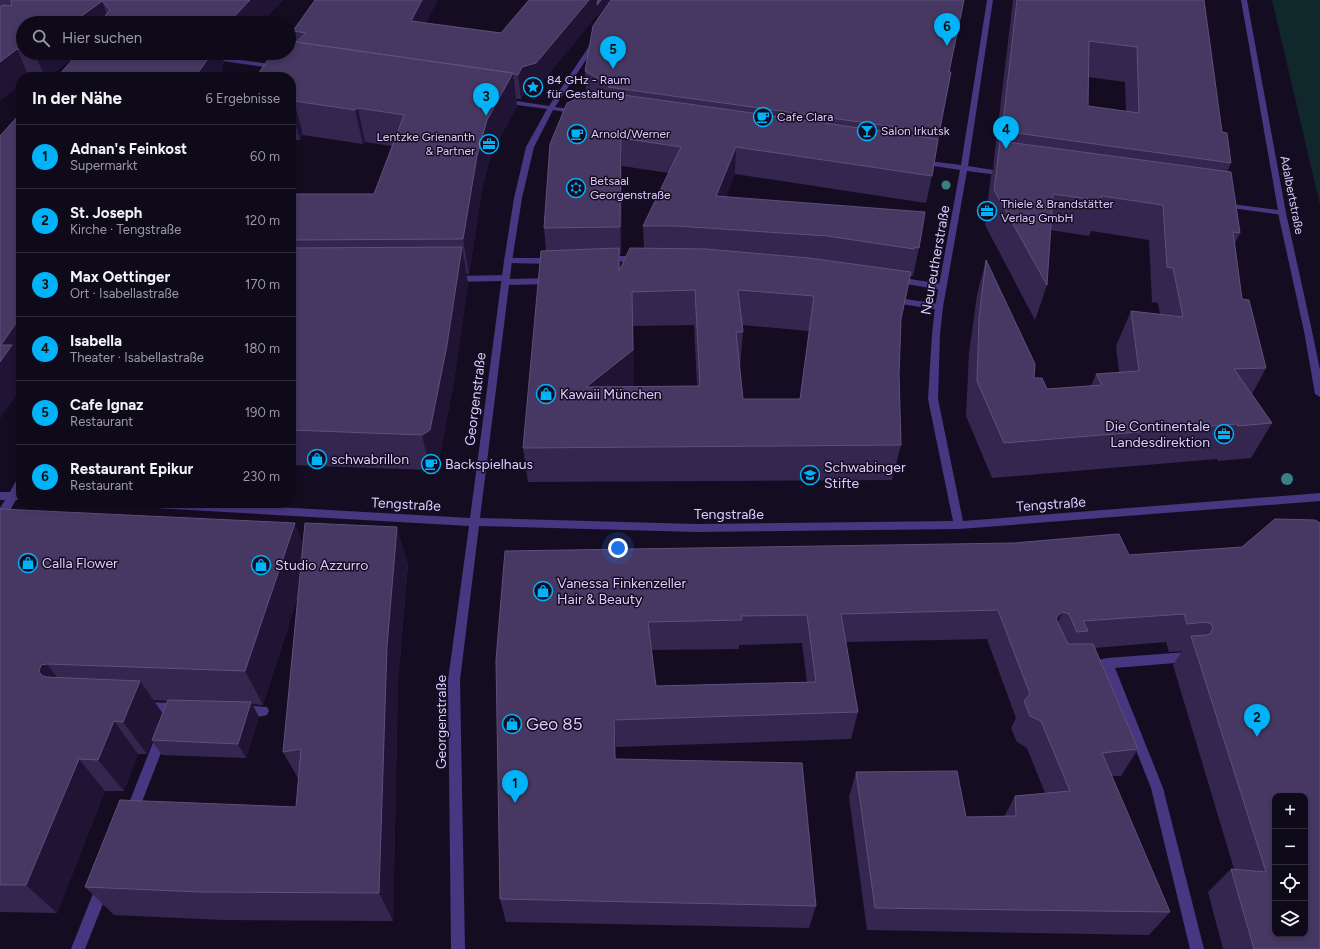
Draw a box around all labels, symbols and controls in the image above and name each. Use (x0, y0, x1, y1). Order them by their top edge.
pin: 6 (934, 13, 960, 46)
search box (16, 16, 296, 60)
icon: search (30, 27, 52, 49)
text: Hier suchen (62, 29, 142, 47)
pin: 5 (600, 36, 626, 69)
place label: 84 GHz - Raum für Gestaltung (547, 73, 630, 101)
place icon: 84 GHz - Raum für Gestaltung (522, 76, 544, 98)
pin: 3 (473, 83, 499, 116)
text: In der Nähe (32, 88, 122, 108)
text: 6 Ergebnisse (206, 91, 280, 106)
cafe icon: Cafe Clara (752, 106, 774, 128)
place label: Cafe Clara (777, 110, 833, 124)
pin: 4 (993, 116, 1019, 149)
bar icon: Salon Irkutsk (856, 120, 878, 142)
cafe icon: Arnold/Werner (566, 123, 588, 145)
place label: Salon Irkutsk (881, 124, 950, 138)
place label: Arnold/Werner (591, 127, 670, 141)
place label: Lentzke Grienanth & Partner (377, 130, 475, 158)
office icon: Lentzke Grienanth & Partner (478, 133, 500, 155)
text: Adnan's Feinkost (70, 140, 187, 158)
text: 1 (42, 149, 48, 164)
text: 60 m (250, 149, 280, 164)
street label: Adalbertstraße (1278, 155, 1307, 236)
text: Supermarkt (70, 158, 138, 173)
place label: Betsaal Georgenstraße (590, 174, 671, 202)
synagogue icon: Betsaal Georgenstraße (565, 177, 587, 199)
place label: Thiele & Brandstätter Verlag GmbH (1001, 197, 1114, 225)
office icon: Thiele & Brandstätter Verlag GmbH (976, 200, 998, 222)
text: St. Joseph (70, 204, 142, 222)
street label: Neureutherstraße (917, 204, 954, 316)
text: 2 (41, 213, 49, 228)
text: 120 m (245, 213, 280, 228)
text: Kirche · Tengstraße (70, 222, 181, 237)
text: Max Oettinger (70, 268, 170, 286)
text: 3 (41, 277, 49, 292)
text: 170 m (245, 277, 280, 292)
text: Ort · Isabellastraße (70, 286, 179, 301)
text: Isabella (70, 332, 122, 350)
text: 4 (41, 341, 49, 356)
text: 180 m (244, 341, 280, 356)
text: Theater · Isabellastraße (70, 350, 204, 365)
street label: Georgenstraße (461, 351, 490, 447)
shop icon: Kawaii München (535, 383, 557, 405)
place label: Kawaii München (560, 386, 662, 403)
text: Cafe Ignaz (70, 396, 144, 414)
text: 5 (41, 405, 49, 420)
text: 190 m (245, 405, 280, 420)
text: Restaurant (70, 414, 133, 429)
place label: Die Continentale Landesdirektion (1105, 418, 1210, 451)
office icon: Die Continentale Landesdirektion (1213, 423, 1235, 445)
shop icon: schwabrillon (306, 448, 328, 470)
place label: schwabrillon (331, 451, 409, 468)
cafe icon: Backspielhaus (420, 453, 442, 475)
place label: Backspielhaus (445, 456, 533, 473)
place label: Schwabinger Stifte (824, 459, 906, 492)
text: Restaurant Epikur (70, 460, 193, 478)
school or university icon: Schwabinger Stifte (799, 464, 821, 486)
text: 6 (41, 469, 49, 484)
text: 230 m (243, 469, 280, 484)
text: Restaurant (70, 478, 133, 493)
street label: Tengstraße (371, 494, 442, 515)
street label: Tengstraße (1016, 494, 1087, 515)
street label: Tengstraße (694, 506, 764, 523)
your location (608, 538, 628, 558)
shop icon: Calla Flower (17, 552, 39, 574)
shop icon: Studio Azzurro (250, 554, 272, 576)
place label: Calla Flower (42, 555, 118, 572)
place label: Studio Azzurro (275, 557, 368, 574)
place label: Vanessa Finkenzeller Hair & Beauty (557, 575, 686, 608)
shop icon: Vanessa Finkenzeller Hair & Beauty (532, 580, 554, 602)
street label: Georgenstraße (433, 675, 450, 769)
pin: 2 (1244, 704, 1270, 737)
shop icon: Geo 85 (501, 713, 523, 735)
place label: Geo 85 (526, 714, 582, 734)
pin: 1 (502, 770, 528, 803)
map controls (1272, 793, 1308, 937)
button: + (1272, 793, 1308, 829)
button: − (1272, 829, 1308, 865)
button: locate (1272, 865, 1308, 901)
button: layers (1272, 901, 1308, 937)

